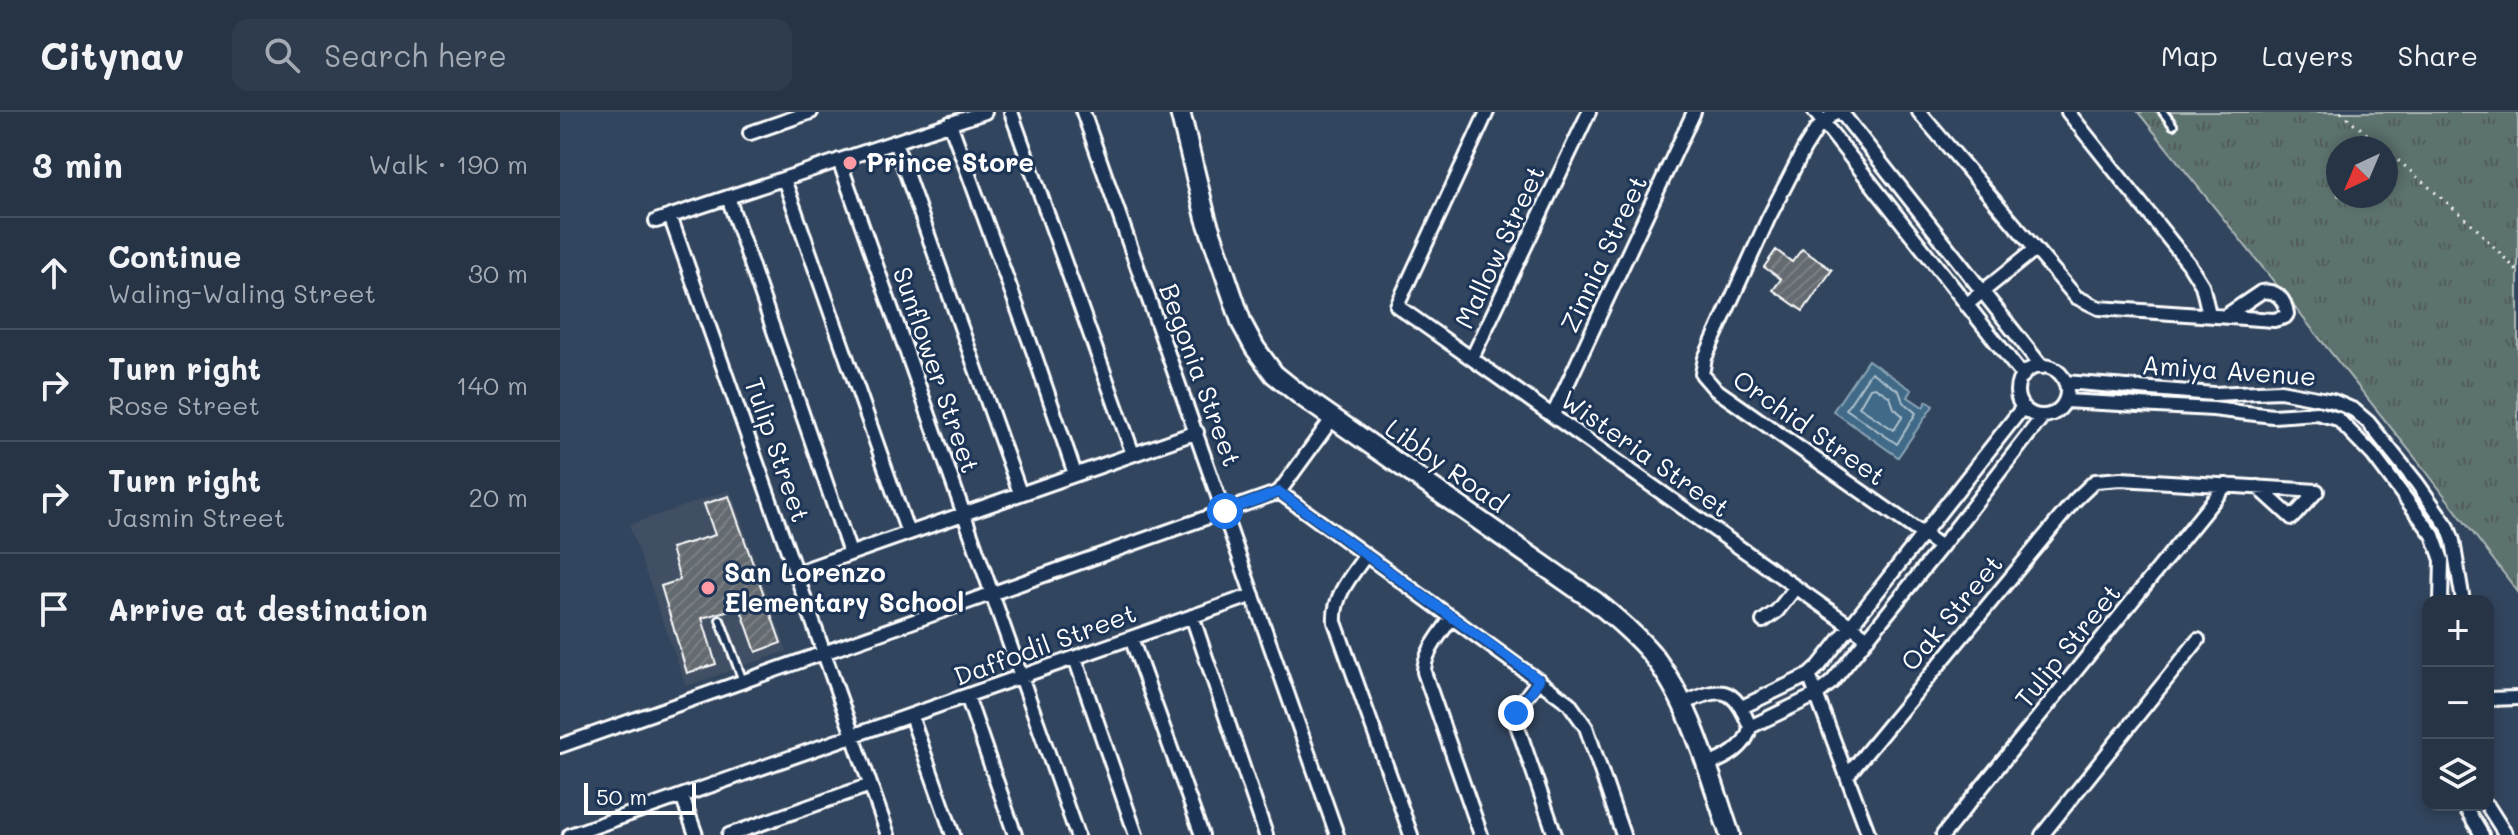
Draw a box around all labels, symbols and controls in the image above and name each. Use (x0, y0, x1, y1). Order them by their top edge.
search box (232, 19, 792, 91)
text: Citynav (40, 30, 184, 80)
icon: search (260, 33, 304, 77)
text: Search here (324, 35, 507, 75)
text: Map (2161, 37, 2218, 73)
text: Layers (2262, 37, 2354, 73)
text: Share (2398, 37, 2478, 73)
north arrow (2326, 136, 2398, 208)
text: 3 min (32, 142, 123, 187)
place label: Prince Store (866, 145, 1034, 179)
text: Walk · 190 m (369, 147, 528, 181)
marker: Prince Store (841, 154, 859, 172)
street label: Mallow Street (1446, 159, 1552, 334)
street label: Zinnia Street (1552, 170, 1654, 338)
text: Continue (108, 236, 241, 276)
icon: ahead (32, 251, 76, 295)
text: 30 m (468, 256, 528, 290)
street label: Sunflower Street (886, 262, 988, 477)
text: Waling-Waling Street (108, 276, 376, 310)
street label: Begonia Street (1152, 278, 1250, 471)
street label: Amiya Avenue (2141, 347, 2317, 393)
text: Turn right (108, 348, 261, 388)
street label: Orchid Street (1726, 362, 1893, 492)
icon: right (32, 363, 76, 407)
text: 140 m (456, 368, 528, 402)
street label: Tulip Street (737, 373, 818, 526)
street label: Wisteria Street (1554, 382, 1737, 524)
text: Rose Street (108, 388, 260, 422)
street label: Libby Road (1379, 411, 1514, 520)
text: Turn right (108, 460, 261, 500)
icon: right (32, 475, 76, 519)
text: 20 m (468, 480, 528, 514)
route start (1207, 493, 1243, 529)
text: Jasmin Street (108, 500, 285, 534)
street label: Oak Street (1893, 547, 2010, 678)
place label: San Lorenzo Elementary School (724, 555, 964, 619)
street label: Tulip Street (2007, 576, 2128, 714)
marker: San Lorenzo Elementary School (699, 579, 717, 597)
icon: arrive (32, 587, 76, 631)
text: Arrive at destination (108, 589, 428, 629)
street label: Daffodil Street (949, 595, 1141, 693)
map controls (2422, 595, 2494, 811)
button: + (2422, 595, 2494, 667)
button: − (2422, 667, 2494, 739)
route end (1498, 695, 1534, 731)
button: layers (2422, 739, 2494, 811)
scale bar (584, 779, 696, 815)
text: 50 m (596, 782, 647, 811)

